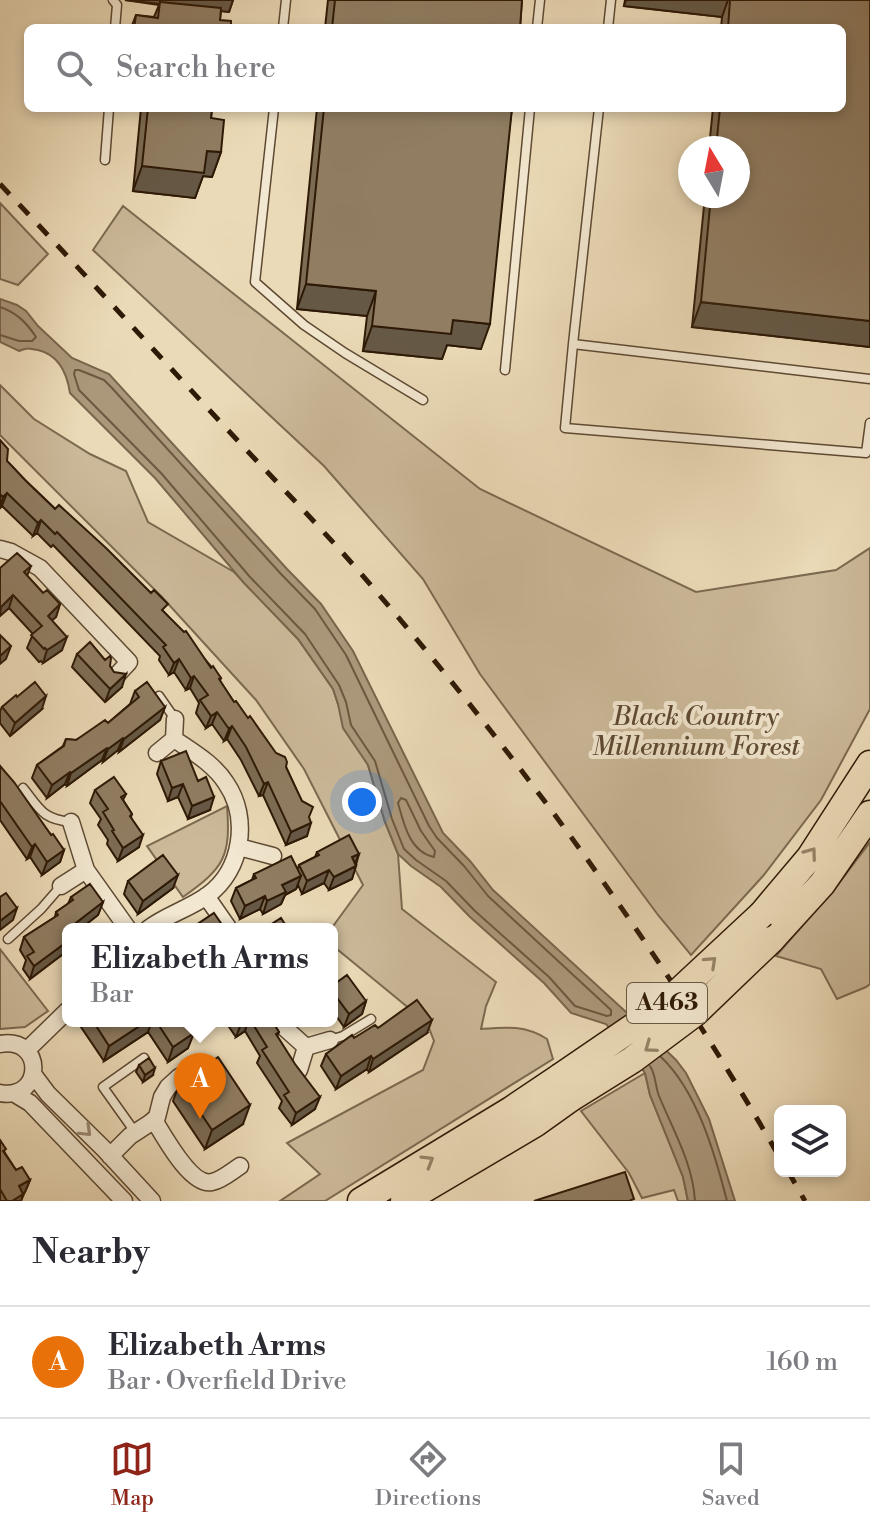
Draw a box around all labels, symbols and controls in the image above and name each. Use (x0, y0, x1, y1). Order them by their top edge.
search box (24, 24, 846, 112)
icon: search (52, 46, 96, 90)
text: Search here (116, 49, 276, 87)
north arrow (678, 136, 750, 208)
park label: Black Country Millennium Forest (592, 701, 800, 763)
your location (342, 782, 382, 822)
one-way arrow (802, 848, 816, 862)
popup (62, 923, 338, 1027)
text: Elizabeth Arms (91, 940, 309, 978)
one-way arrow (701, 958, 716, 972)
text: Bar (91, 978, 134, 1010)
road number: A463 (627, 983, 707, 1023)
one-way arrow (644, 1037, 658, 1051)
pin: A (174, 1053, 226, 1119)
map controls (774, 1105, 846, 1177)
button: layers (774, 1105, 846, 1177)
one-way arrow (77, 1122, 91, 1137)
one-way arrow (419, 1155, 434, 1170)
text: Nearby (32, 1232, 150, 1274)
text: Elizabeth Arms (108, 1327, 326, 1365)
text: A (49, 1346, 67, 1378)
text: 160 m (767, 1346, 838, 1378)
text: Bar · Overfield Drive (108, 1365, 347, 1397)
tab: Map (110, 1437, 154, 1512)
tab: Directions (375, 1437, 481, 1512)
tab: Saved (702, 1437, 760, 1512)

